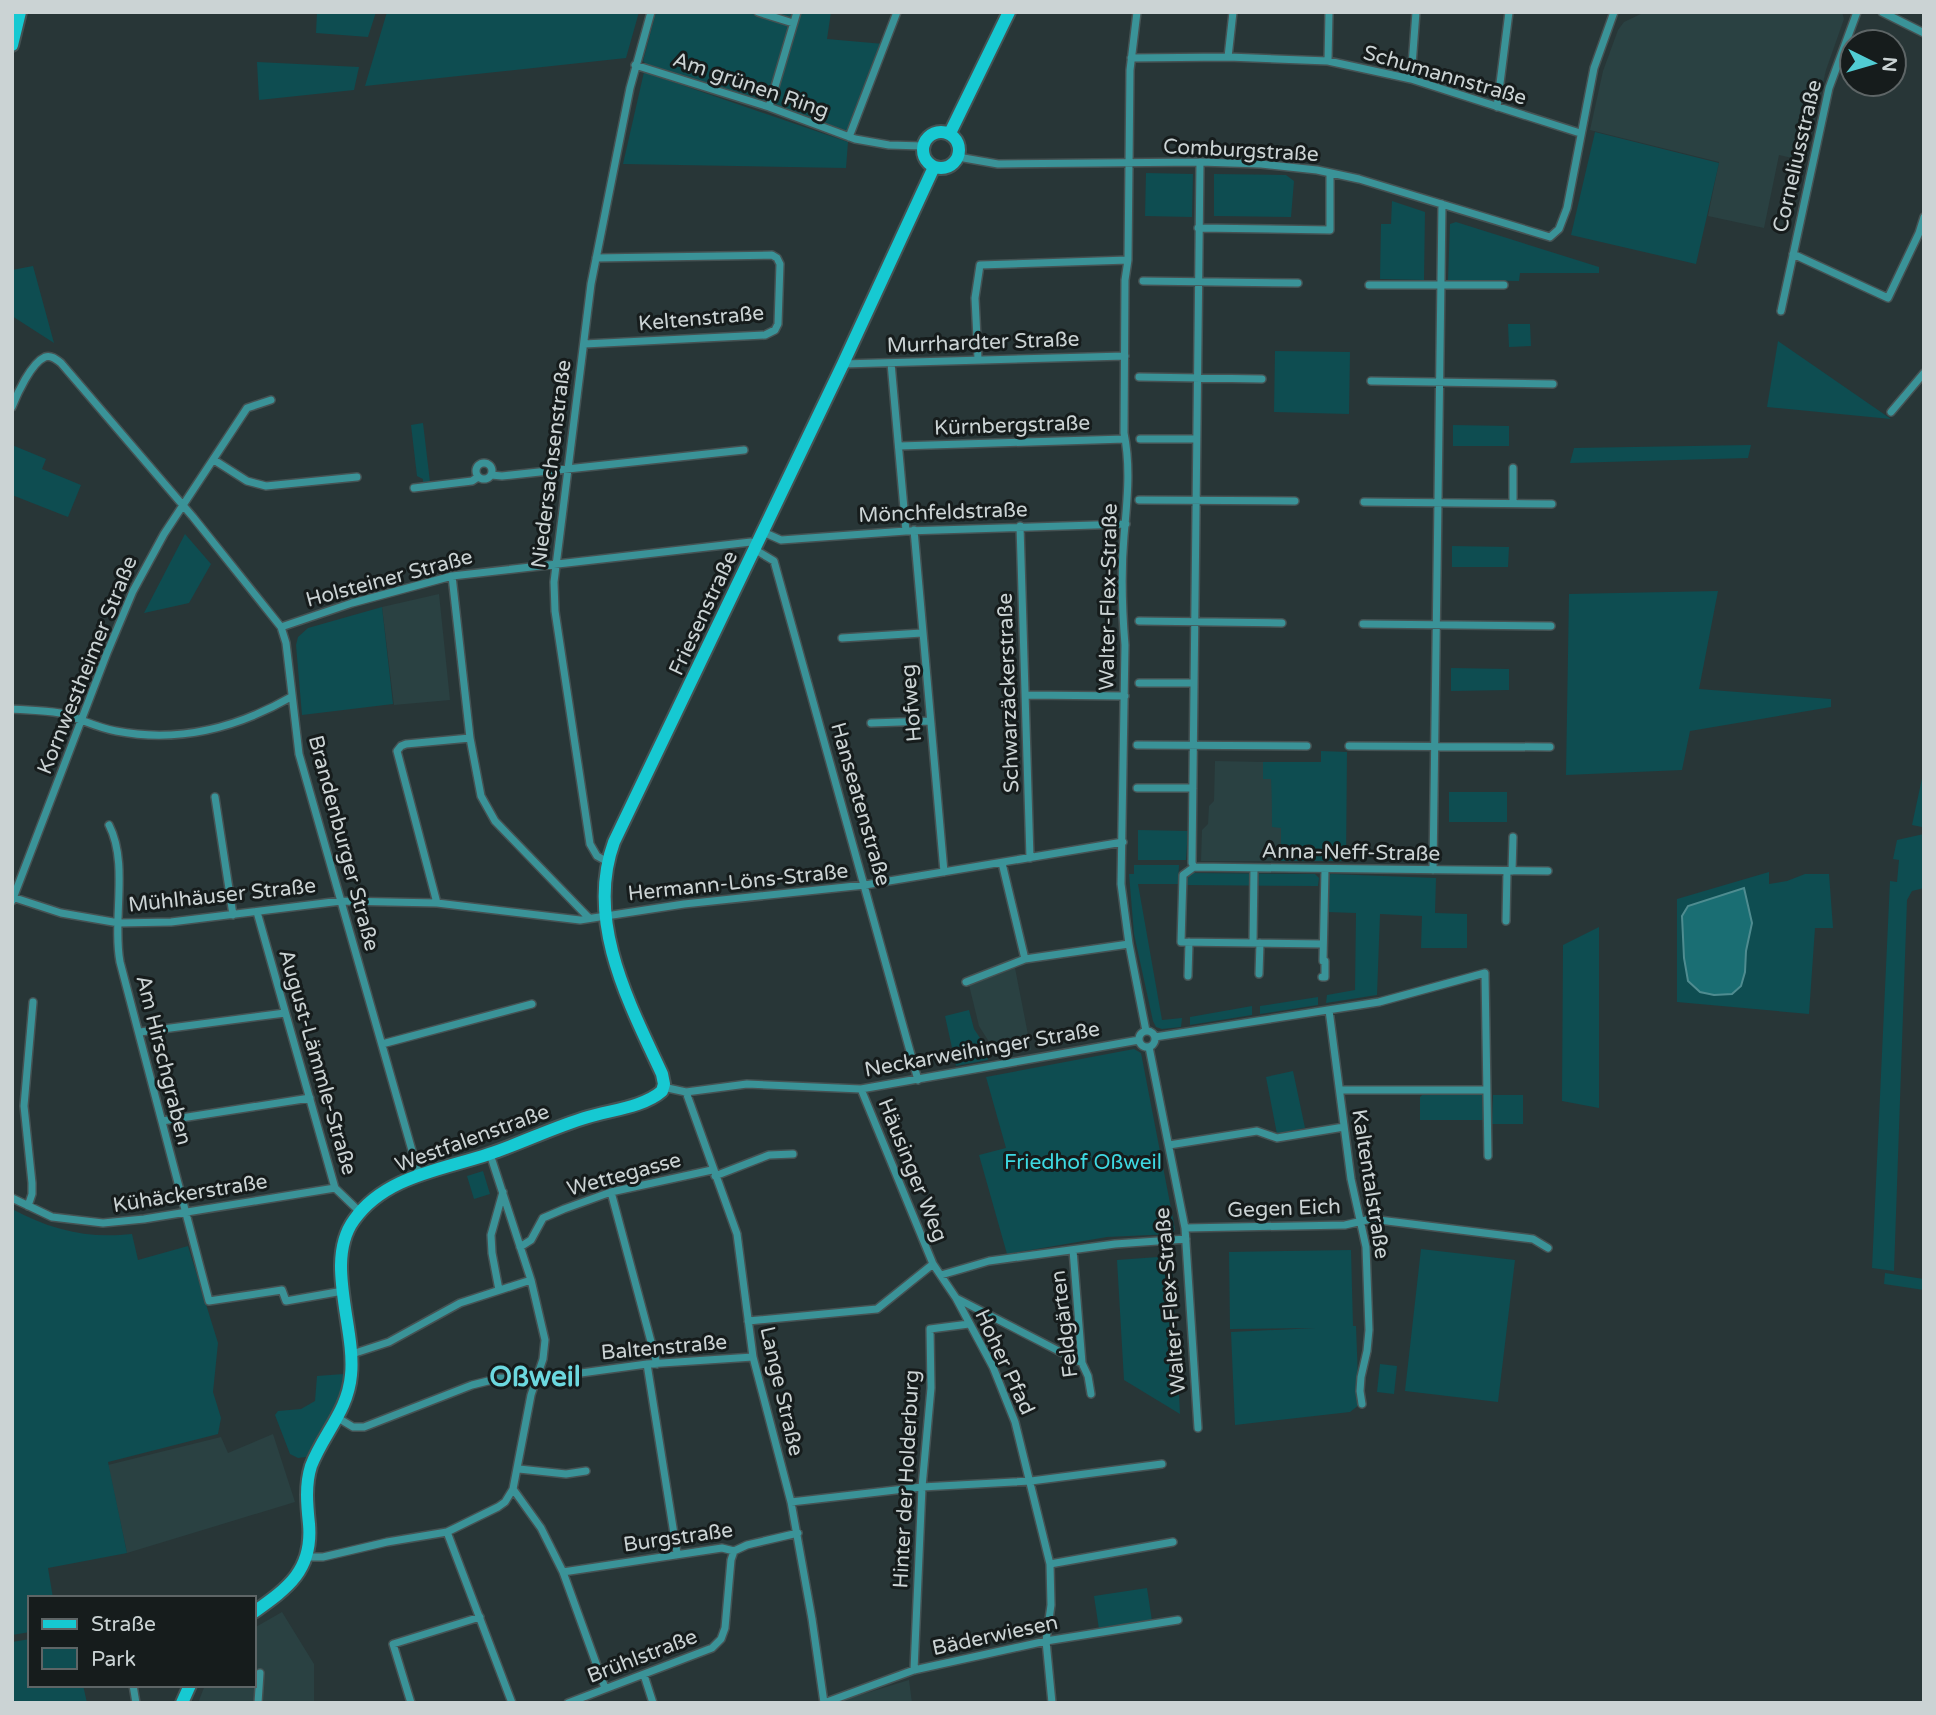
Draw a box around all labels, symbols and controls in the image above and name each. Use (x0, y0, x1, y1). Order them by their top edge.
north arrow (1838, 28, 1908, 98)
street label: Schumannstraße (1360, 40, 1530, 111)
street label: Am grünen Ring (669, 47, 832, 124)
text: N (1877, 56, 1901, 73)
street label: Corneliusstraße (1768, 77, 1827, 235)
street label: Comburgstraße (1163, 134, 1320, 167)
street label: Keltenstraße (637, 301, 765, 336)
street label: Murrhardter Straße (886, 327, 1080, 358)
street label: Niedersachsenstraße (526, 358, 577, 570)
street label: Kürnbergstraße (933, 410, 1091, 441)
street label: Mönchfeldstraße (858, 497, 1028, 528)
street label: Walter-Flex-Straße (1094, 503, 1123, 691)
street label: Holsteiner Straße (303, 544, 475, 613)
street label: Friesenstraße (664, 547, 743, 680)
street label: Kornwestheimer Straße (32, 552, 143, 778)
street label: Schwarzäckerstraße (993, 592, 1024, 793)
street label: Hofweg (896, 663, 927, 743)
street label: Hanseatenstraße (825, 719, 896, 889)
street label: Brandenburger Straße (303, 732, 384, 954)
street label: Anna-Neff-Straße (1261, 838, 1441, 867)
street label: Hermann-Löns-Straße (627, 858, 850, 907)
street label: Mühlhäuser Straße (127, 873, 317, 918)
street label: August-Lämmle-Straße (273, 946, 362, 1178)
street label: Am Hirschgraben (130, 973, 197, 1148)
street label: Neckarweihinger Straße (862, 1016, 1102, 1083)
street label: Häusinger Weg (872, 1095, 953, 1246)
street label: Westfalenstraße (392, 1099, 553, 1178)
street label: Kaltentalstraße (1346, 1108, 1395, 1261)
street label: Wettegasse (564, 1147, 684, 1202)
park label: Friedhof Oßweil (1004, 1150, 1162, 1175)
street label: Kühäckerstraße (111, 1169, 269, 1218)
street label: Gegen Eich (1227, 1194, 1341, 1223)
street label: Walter-Flex-Straße (1150, 1206, 1191, 1395)
street label: Feldgärten (1046, 1269, 1083, 1379)
street label: Hoher Pfad (969, 1306, 1040, 1419)
street label: Lange Straße (754, 1324, 809, 1458)
street label: Baltenstraße (600, 1330, 728, 1365)
district label: Oßweil (489, 1360, 581, 1394)
street label: Hinter der Holderburg (888, 1369, 925, 1589)
street label: Burgstraße (622, 1517, 735, 1558)
legend (28, 1596, 256, 1687)
street label: Bäderwiesen (930, 1610, 1060, 1661)
text: Straße (91, 1612, 156, 1637)
street label: Brühlstraße (584, 1624, 701, 1689)
text: Park (91, 1647, 136, 1672)

